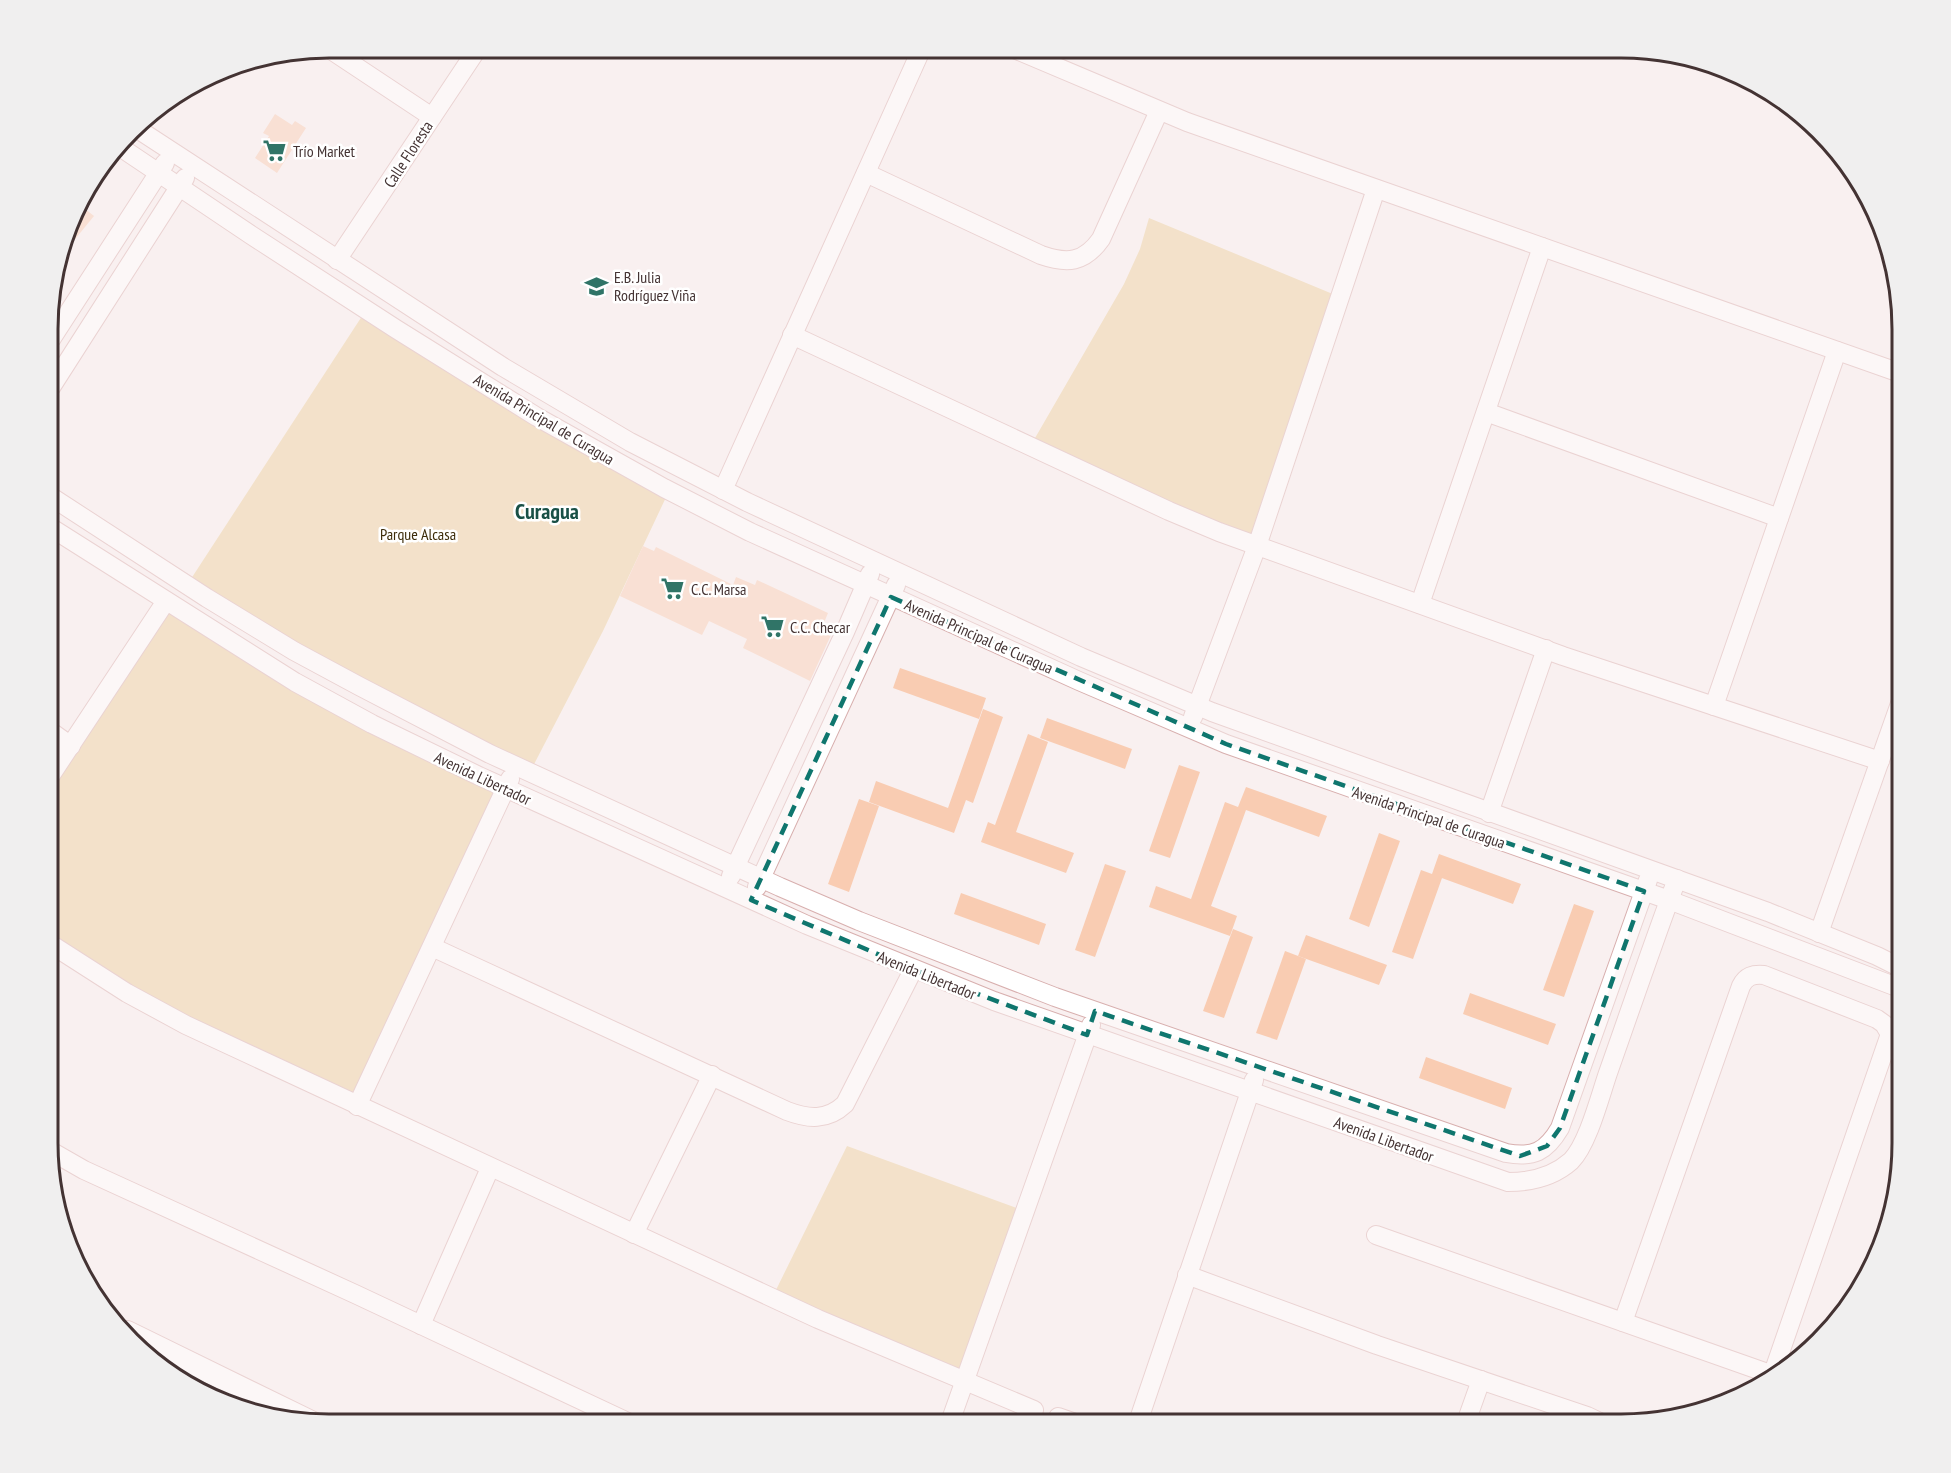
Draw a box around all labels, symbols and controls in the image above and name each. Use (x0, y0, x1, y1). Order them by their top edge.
street label: Calle Floresta (379, 117, 437, 191)
supermarket icon: Trío Market (262, 138, 288, 164)
place label: Trío Market (293, 141, 356, 161)
place label: E.B. Julia Rodríguez Viña (614, 267, 696, 305)
school or university icon: E.B. Julia Rodríguez Viña (583, 273, 609, 299)
street label: Avenida Principal de Curagua (470, 369, 618, 469)
district label: Curagua (515, 497, 579, 525)
park label: Parque Alcasa (380, 524, 456, 544)
supermarket icon: C.C. Marsa (660, 576, 686, 602)
place label: C.C. Marsa (691, 579, 746, 599)
street label: Avenida Principal de Curagua (902, 594, 1056, 678)
supermarket icon: C.C. Checar (759, 614, 785, 640)
place label: C.C. Checar (790, 617, 851, 637)
street label: Avenida Libertador (431, 747, 535, 809)
street label: Avenida Principal de Curagua (1350, 781, 1508, 853)
street label: Avenida Libertador (875, 946, 980, 1004)
street label: Avenida Libertador (1331, 1112, 1437, 1166)

